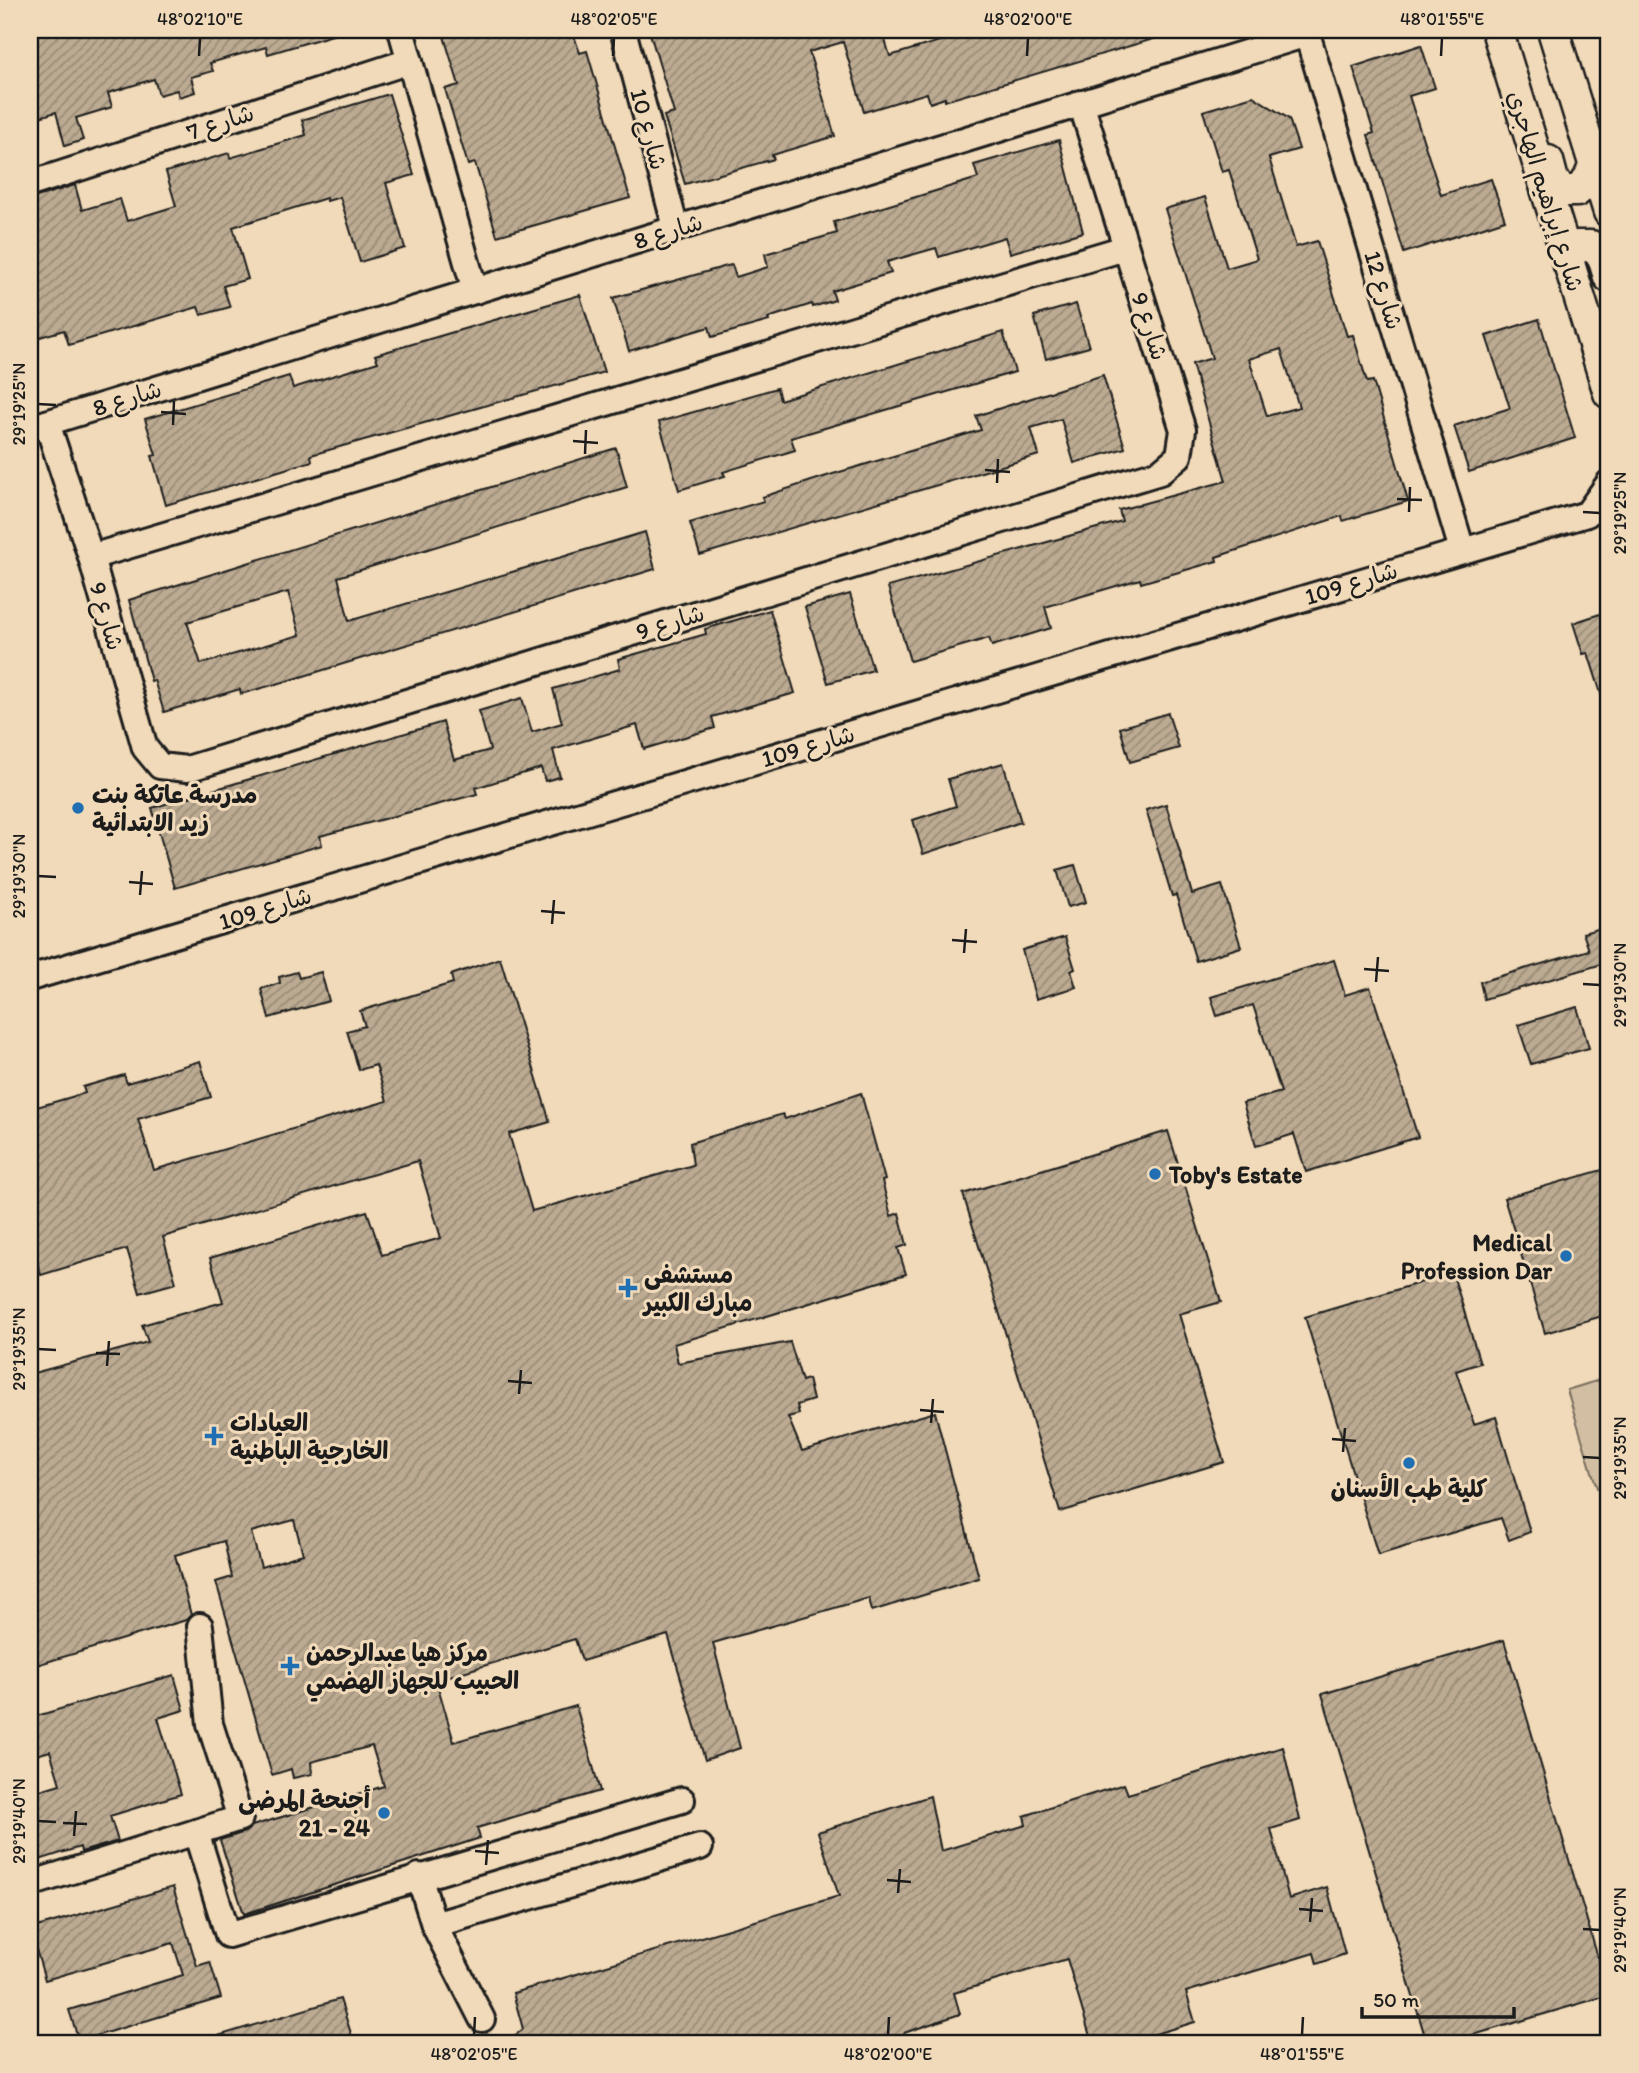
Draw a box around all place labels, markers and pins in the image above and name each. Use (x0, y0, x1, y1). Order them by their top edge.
place label: مدرسة عاتكة بنت زيد الابتدائية (92, 780, 257, 837)
marker: مدرسة عاتكة بنت زيد الابتدائية (70, 800, 86, 816)
place label: Toby's Estate (1168, 1160, 1303, 1190)
marker: Toby's Estate (1147, 1166, 1163, 1182)
place label: Medical Profession Dar (1401, 1228, 1552, 1285)
marker: Medical Profession Dar (1558, 1248, 1574, 1264)
place label: مستشفى مبارك الكبير (642, 1260, 752, 1317)
marker: مستشفى مبارك الكبير (618, 1278, 638, 1298)
place label: العيادات الخارجية الباطنية (230, 1408, 388, 1465)
marker: العيادات الخارجية الباطنية (204, 1426, 224, 1446)
marker: كلية طب الأسنان (1401, 1455, 1417, 1471)
place label: كلية طب الأسنان (1331, 1472, 1488, 1503)
place label: مركز هيا عبدالرحمن الحبيب للجهاز الهضمي (306, 1638, 519, 1702)
marker: مركز هيا عبدالرحمن الحبيب للجهاز الهضمي (280, 1656, 300, 1676)
place label: أجنحة المرضى 21 - 24 (238, 1785, 371, 1842)
marker: أجنحة المرضى 21 - 24 (376, 1805, 392, 1821)

